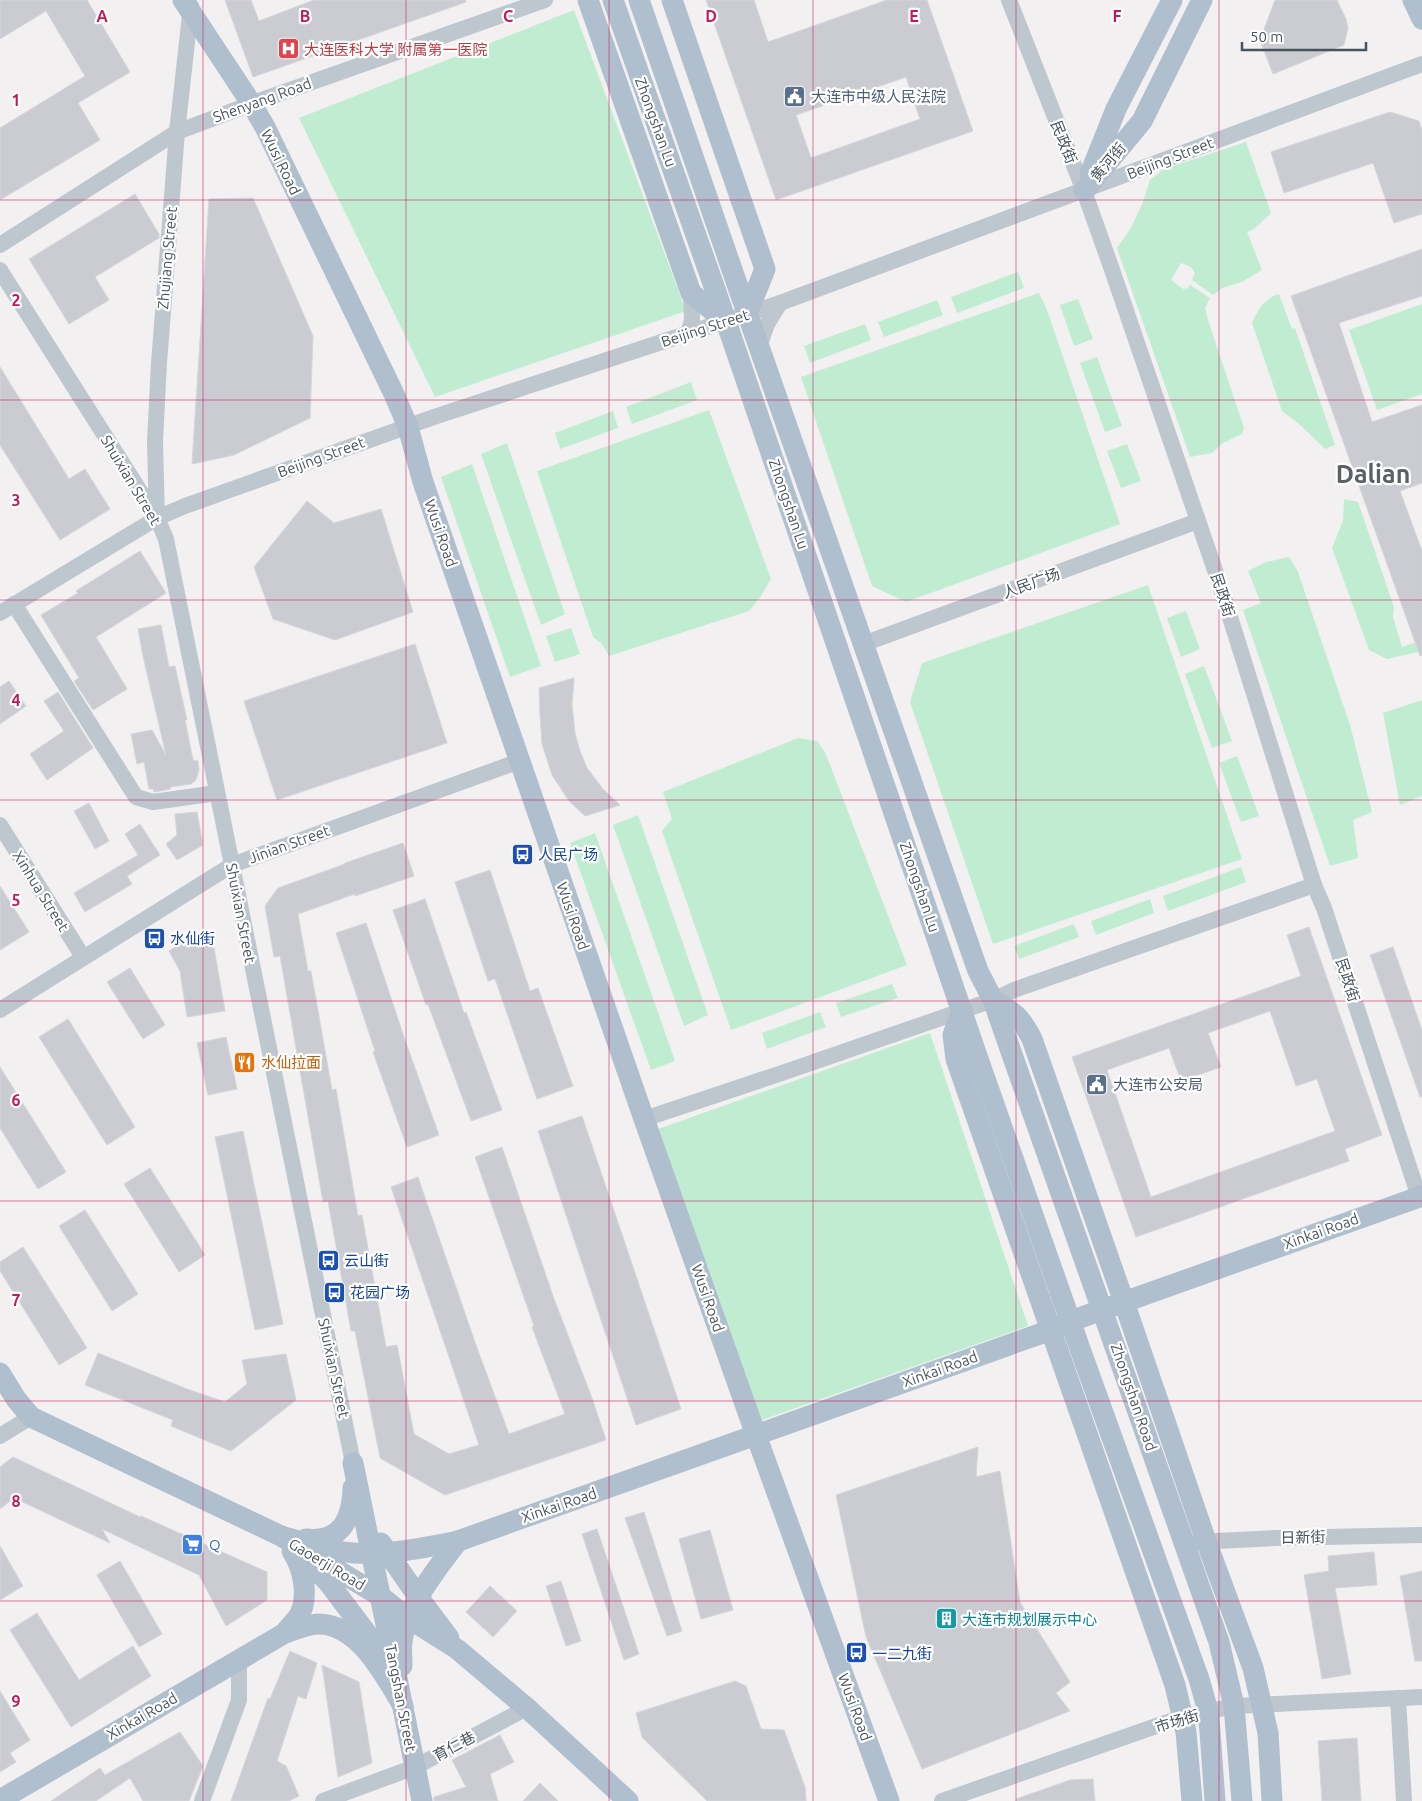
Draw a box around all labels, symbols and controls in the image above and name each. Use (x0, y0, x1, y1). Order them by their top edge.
text: A (96, 7, 108, 25)
text: B (300, 7, 310, 25)
text: C (503, 7, 513, 25)
text: D (705, 7, 717, 25)
text: E (909, 7, 919, 25)
text: F (1113, 7, 1122, 25)
scale bar (1242, 20, 1366, 52)
text: 50 m (1250, 28, 1283, 45)
hospital icon: 大连医科大学 附属第一医院 (276, 37, 300, 61)
place label: 大连医科大学 附属第一医院 (304, 41, 487, 58)
street label: Shenyang Road (211, 74, 313, 126)
street label: Zhongshan Lu (632, 75, 680, 169)
public building icon: 大连市中级人民法院 (783, 84, 807, 108)
place label: 大连市中级人民法院 (811, 88, 946, 105)
text: 1 (11, 91, 21, 109)
street label: 民政街 (1048, 118, 1080, 166)
street label: Wusi Road (258, 127, 304, 197)
street label: Beijing Street (1124, 134, 1216, 182)
street label: 黄河街 (1087, 139, 1129, 185)
street label: Zhujiang Street (154, 206, 180, 310)
text: 2 (11, 291, 21, 309)
street label: Beijing Street (659, 306, 751, 350)
street label: Shuixian Street (98, 432, 164, 528)
street label: Beijing Street (275, 433, 367, 481)
street label: Zhongshan Lu (766, 457, 812, 551)
district label: Dalian (1336, 460, 1410, 488)
text: 3 (11, 491, 21, 509)
street label: Wusi Road (421, 497, 461, 569)
street label: 人民广场 (1000, 565, 1062, 601)
street label: 民政街 (1208, 571, 1238, 619)
text: 4 (11, 691, 21, 709)
street label: Jinian Street (246, 821, 332, 866)
street label: Zhongshan Lu (897, 840, 943, 934)
bus stop icon: 人民广场 (510, 842, 534, 866)
place label: 人民广场 (538, 846, 598, 863)
street label: Xinhua Street (10, 848, 73, 934)
street label: Shuixian Street (223, 862, 259, 965)
street label: Wusi Road (553, 880, 593, 952)
text: 5 (11, 891, 21, 909)
bus stop icon: 水仙街 (142, 926, 166, 950)
place label: 水仙街 (170, 930, 215, 947)
street label: 民政街 (1333, 956, 1363, 1004)
restaurant icon: 水仙拉面 (233, 1050, 257, 1074)
place label: 水仙拉面 (261, 1054, 321, 1071)
public building icon: 大连市公安局 (1085, 1072, 1109, 1096)
place label: 大连市公安局 (1113, 1076, 1203, 1093)
text: 6 (11, 1091, 21, 1109)
street label: Xinkai Road (1281, 1210, 1361, 1252)
bus stop icon: 云山街 (316, 1248, 340, 1272)
place label: 云山街 (344, 1252, 389, 1269)
street label: Wusi Road (688, 1262, 728, 1334)
bus stop icon: 花园广场 (322, 1280, 346, 1304)
place label: 花园广场 (350, 1284, 410, 1301)
text: 7 (11, 1291, 21, 1309)
street label: Shuixian Street (315, 1317, 353, 1419)
street label: Zhongshan Road (1108, 1341, 1160, 1453)
street label: Xinkai Road (900, 1348, 980, 1390)
street label: Xinkai Road (519, 1484, 599, 1526)
text: 8 (11, 1492, 21, 1510)
street label: 日新街 (1280, 1528, 1326, 1546)
supermarket icon: Q (181, 1532, 205, 1556)
street label: Gaoerji Road (286, 1535, 368, 1593)
place label: Q (209, 1536, 221, 1553)
building icon: 大连市规划展示中心 (934, 1607, 958, 1631)
place label: 大连市规划展示中心 (962, 1611, 1097, 1628)
bus stop icon: 一二九街 (844, 1641, 868, 1665)
street label: Tangshan Street (382, 1643, 420, 1753)
place label: 一二九街 (872, 1645, 932, 1662)
street label: Wusi Road (835, 1671, 875, 1743)
street label: Xinkai Road (104, 1689, 180, 1743)
text: 9 (11, 1692, 21, 1710)
street label: 市场街 (1153, 1706, 1201, 1736)
street label: 育仁巷 (430, 1728, 478, 1764)

